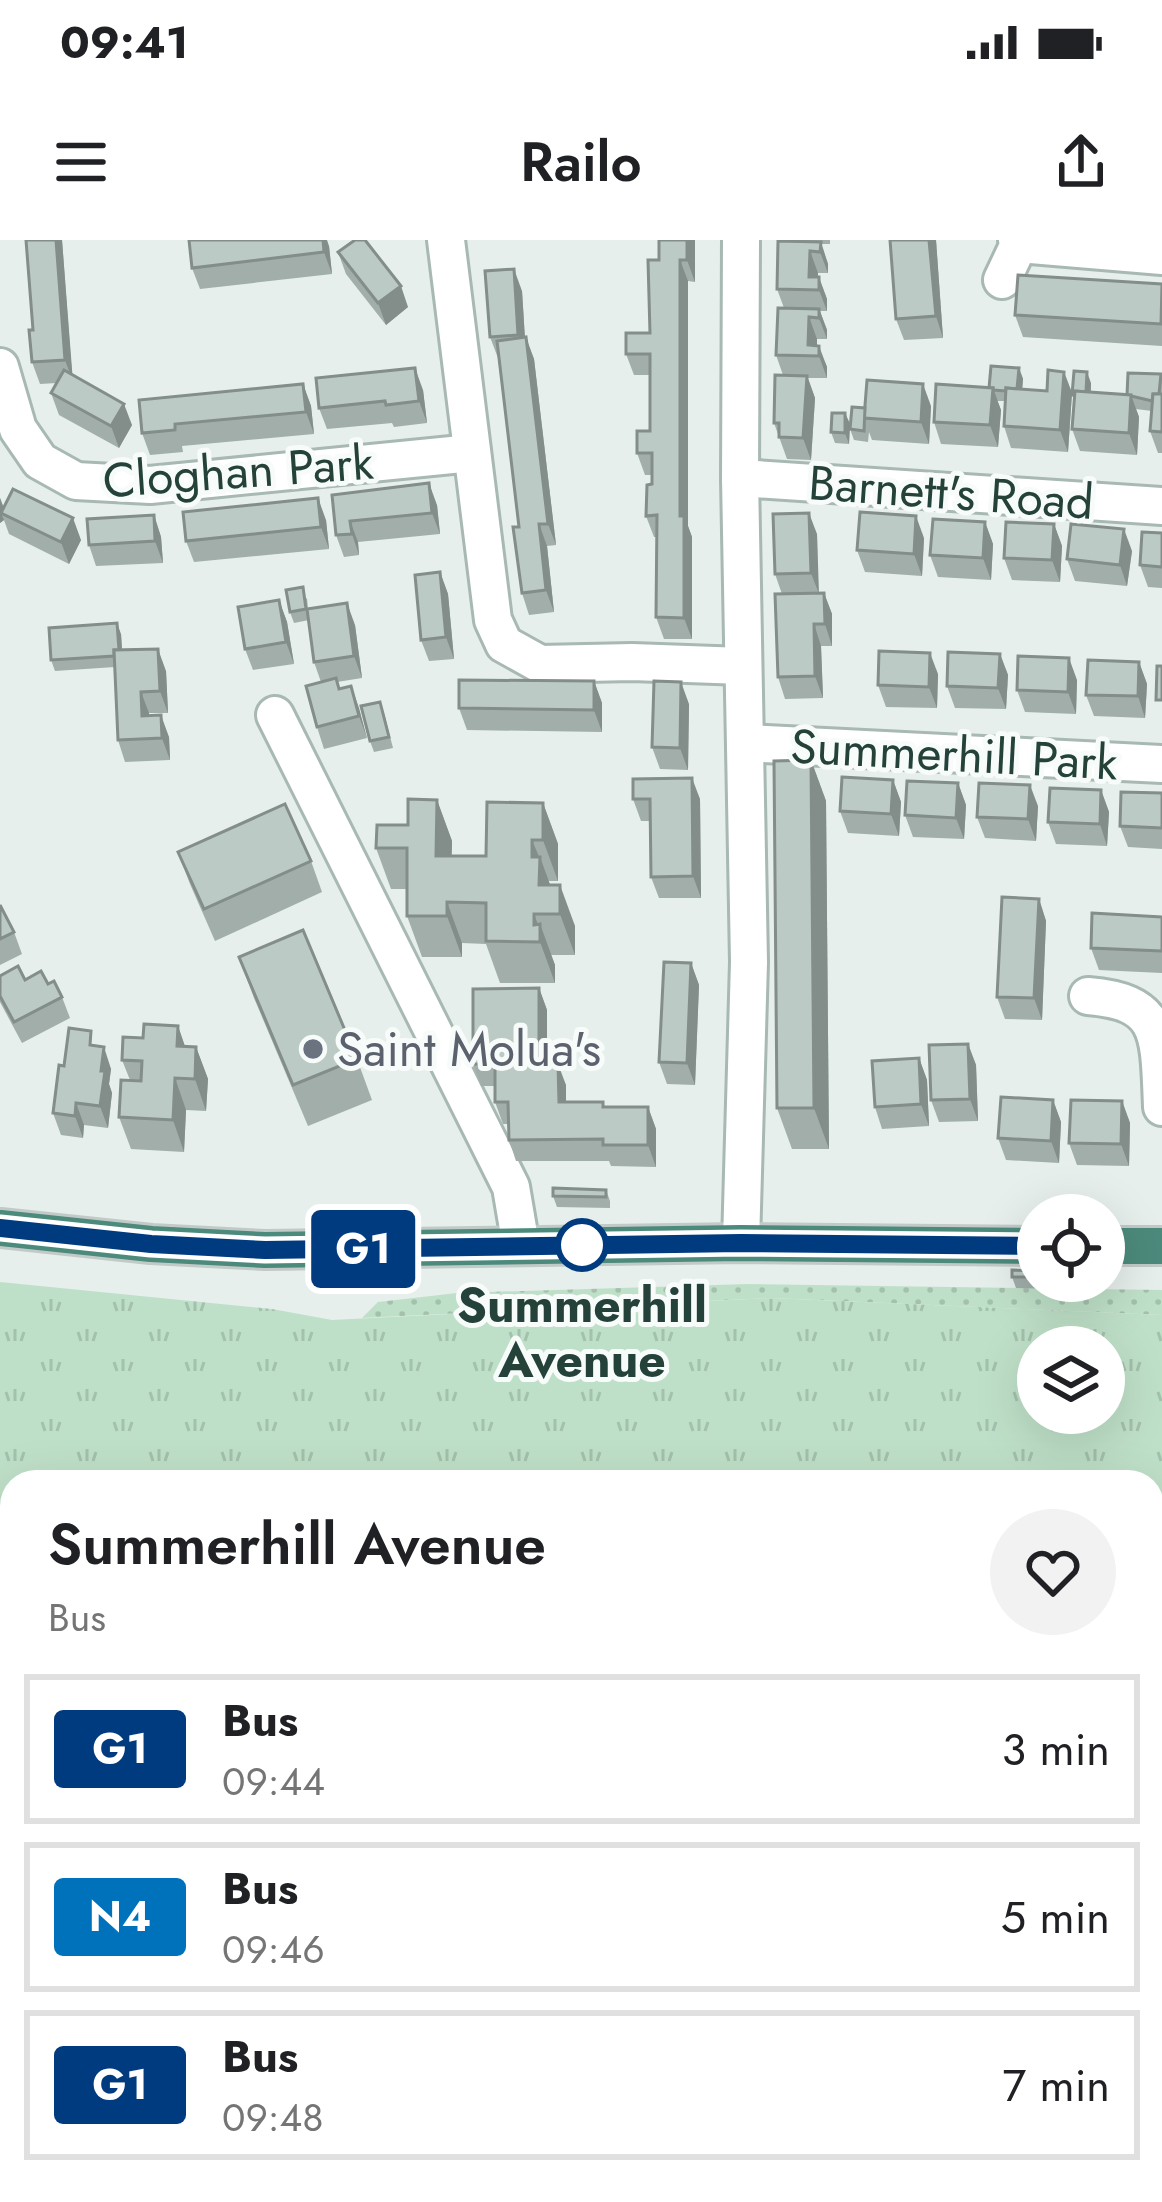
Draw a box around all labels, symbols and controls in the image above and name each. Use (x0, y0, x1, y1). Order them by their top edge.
text: 09:41 (60, 10, 189, 75)
text: Railo (520, 123, 642, 201)
icon: menu (48, 129, 114, 195)
icon: share (1048, 129, 1114, 195)
street label: Cloghan Park (100, 428, 376, 515)
street label: Barnett's Road (806, 448, 1096, 537)
street label: Summerhill Park (789, 711, 1120, 798)
place label: Saint Molua's (337, 1015, 601, 1084)
marker: Saint Molua's (300, 1036, 326, 1062)
map controls (1017, 1194, 1125, 1434)
button: locate (1017, 1194, 1125, 1302)
line badge: G1 (309, 1210, 417, 1288)
text: G1 (335, 1218, 391, 1279)
marker: Summerhill Avenue (557, 1220, 607, 1270)
place label: Summerhill Avenue (457, 1271, 707, 1395)
button: layers (1017, 1326, 1125, 1434)
text: Summerhill Avenue (48, 1503, 546, 1585)
button: heart (990, 1509, 1116, 1635)
text: Bus (48, 1589, 106, 1646)
text: Bus (222, 1688, 298, 1753)
text: 3 min (1002, 1717, 1110, 1782)
text: G1 (92, 1718, 148, 1779)
text: 09:44 (222, 1753, 325, 1810)
text: Bus (222, 1856, 298, 1921)
text: 5 min (1001, 1885, 1110, 1950)
text: N4 (89, 1886, 151, 1947)
text: 09:46 (222, 1921, 325, 1978)
text: Bus (222, 2024, 298, 2089)
text: 7 min (1002, 2053, 1110, 2118)
text: G1 (92, 2054, 148, 2115)
text: 09:48 (222, 2089, 324, 2146)

